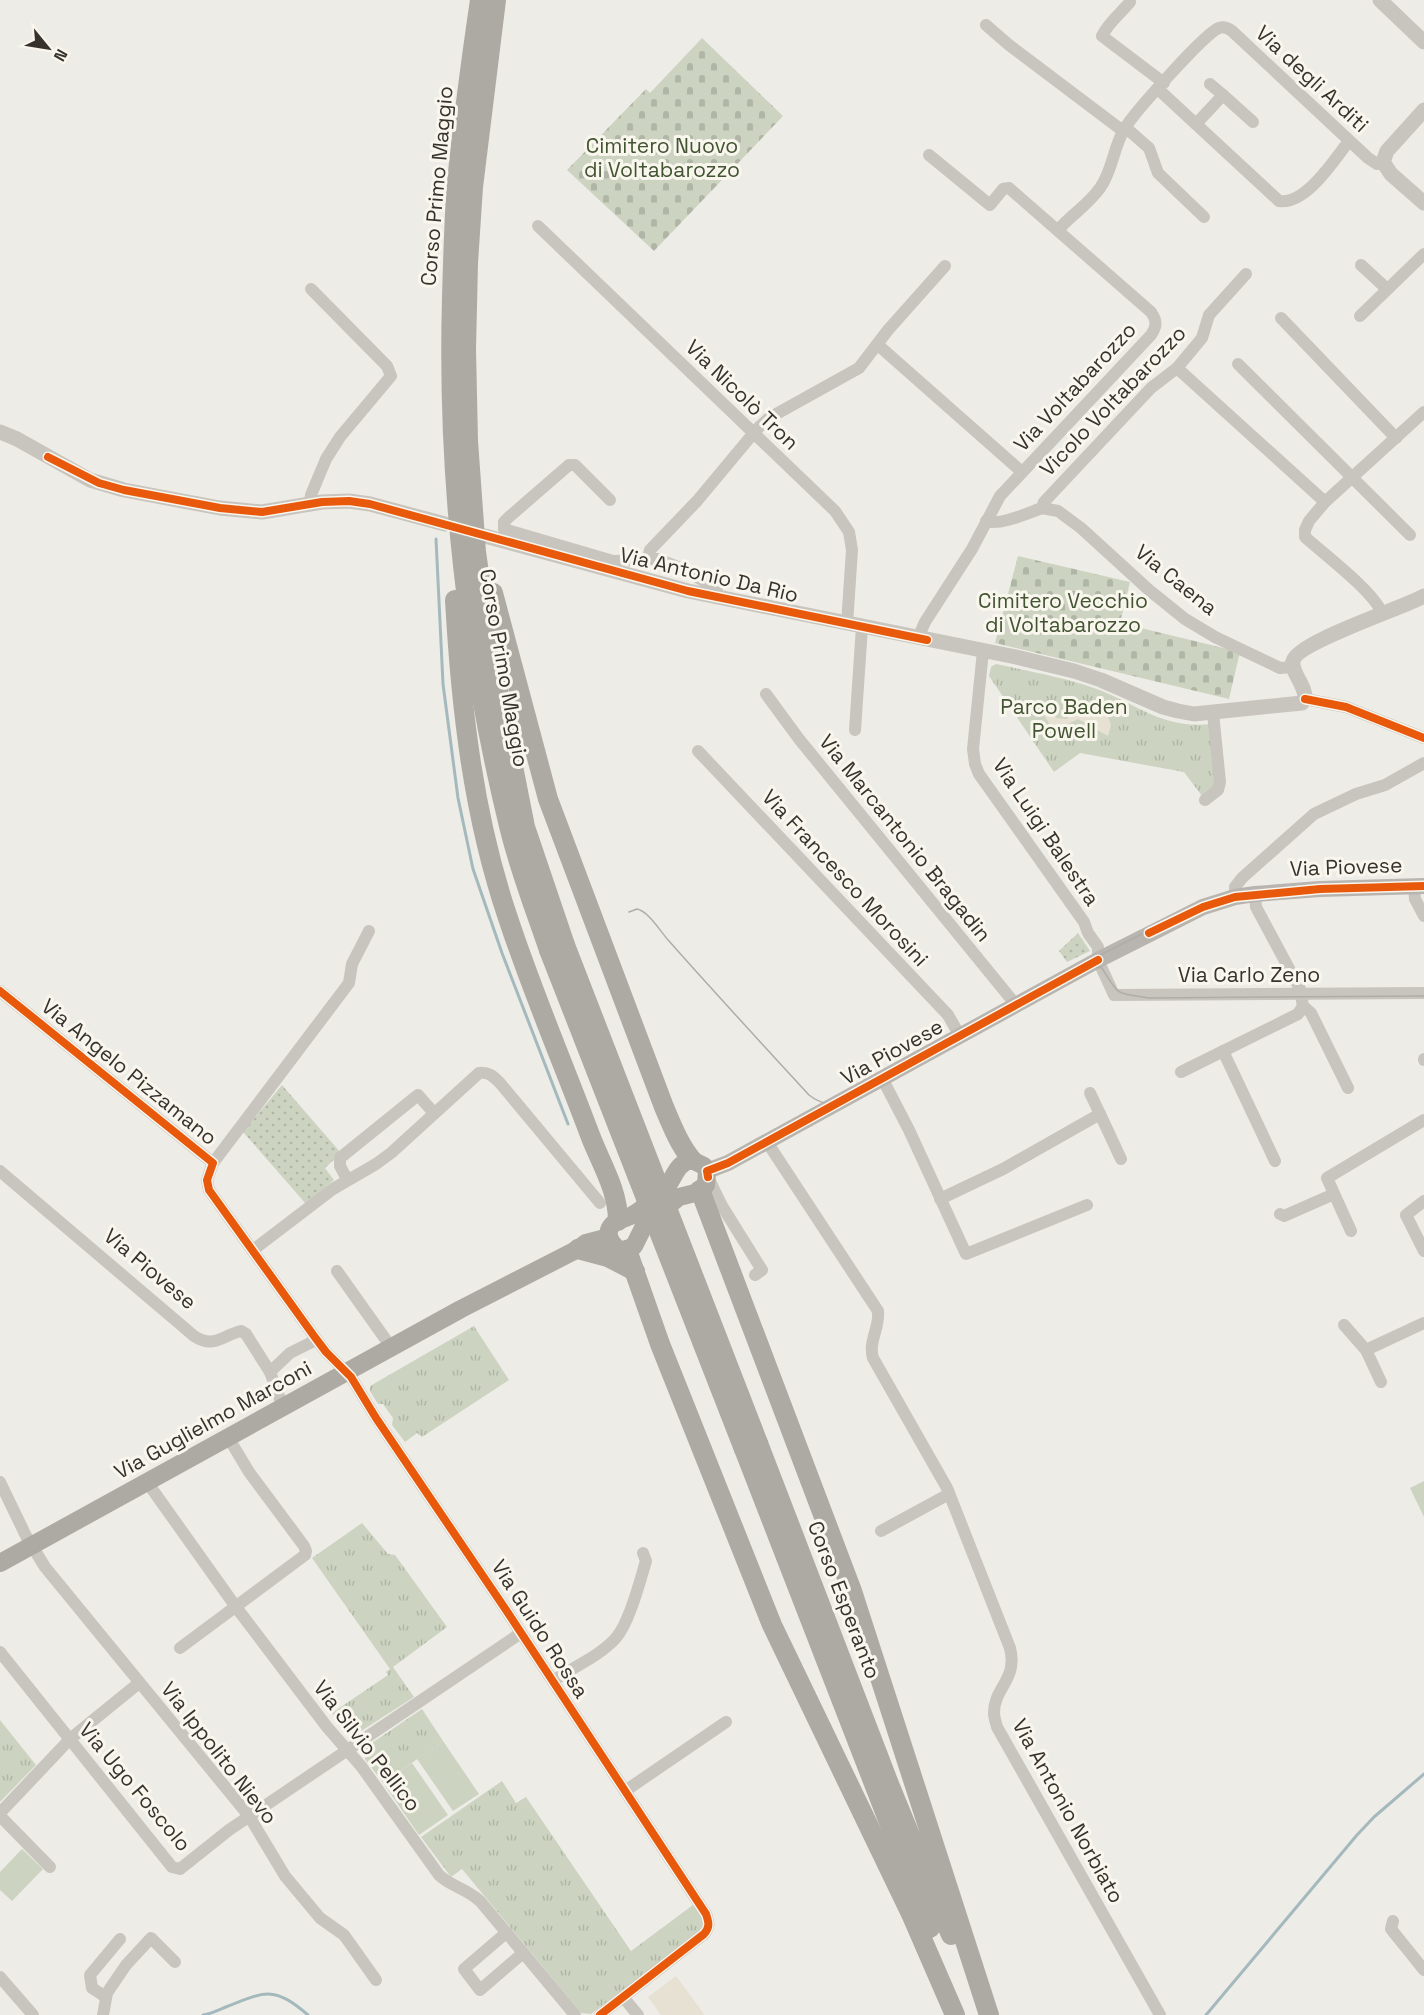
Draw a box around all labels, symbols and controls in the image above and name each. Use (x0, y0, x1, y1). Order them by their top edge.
north arrow (18, 18, 78, 78)
street label: Via degli Arditi (1250, 19, 1374, 138)
text: N (49, 45, 72, 65)
street label: Corso Primo Maggio (414, 85, 459, 287)
park label: Cimitero Nuovo di Voltabarozzo (584, 132, 740, 183)
street label: Via Voltabarozzo (1008, 316, 1142, 457)
street label: Vicolo Voltabarozzo (1034, 320, 1192, 482)
street label: Via Nicolò Tron (680, 334, 805, 456)
street label: Via Caena (1130, 538, 1223, 621)
street label: Via Antonio Da Rio (617, 541, 801, 608)
street label: Corso Primo Maggio (474, 567, 535, 769)
park label: Cimitero Vecchio di Voltabarozzo (978, 587, 1148, 638)
park label: Parco Baden Powell (1000, 693, 1128, 744)
street label: Via Marcantonio Bragadin (813, 728, 997, 947)
street label: Via Luigi Balestra (987, 753, 1106, 911)
street label: Via Francesco Morosini (756, 783, 934, 972)
street label: Via Piovese (1289, 851, 1403, 882)
street label: Via Carlo Zeno (1178, 961, 1320, 988)
street label: Via Angelo Pizzamano (36, 992, 223, 1151)
street label: Via Piovese (836, 1012, 948, 1091)
street label: Via Piovese (98, 1222, 202, 1315)
street label: Via Guglielmo Marconi (109, 1354, 316, 1485)
street label: Corso Esperanto (802, 1517, 887, 1683)
street label: Via Guido Rossa (486, 1554, 595, 1703)
street label: Via Silvio Pellico (308, 1675, 427, 1817)
street label: Via Ippolito Nievo (155, 1676, 283, 1829)
street label: Via Antonio Norbiato (1006, 1714, 1130, 1908)
street label: Via Ugo Foscolo (73, 1717, 197, 1857)

